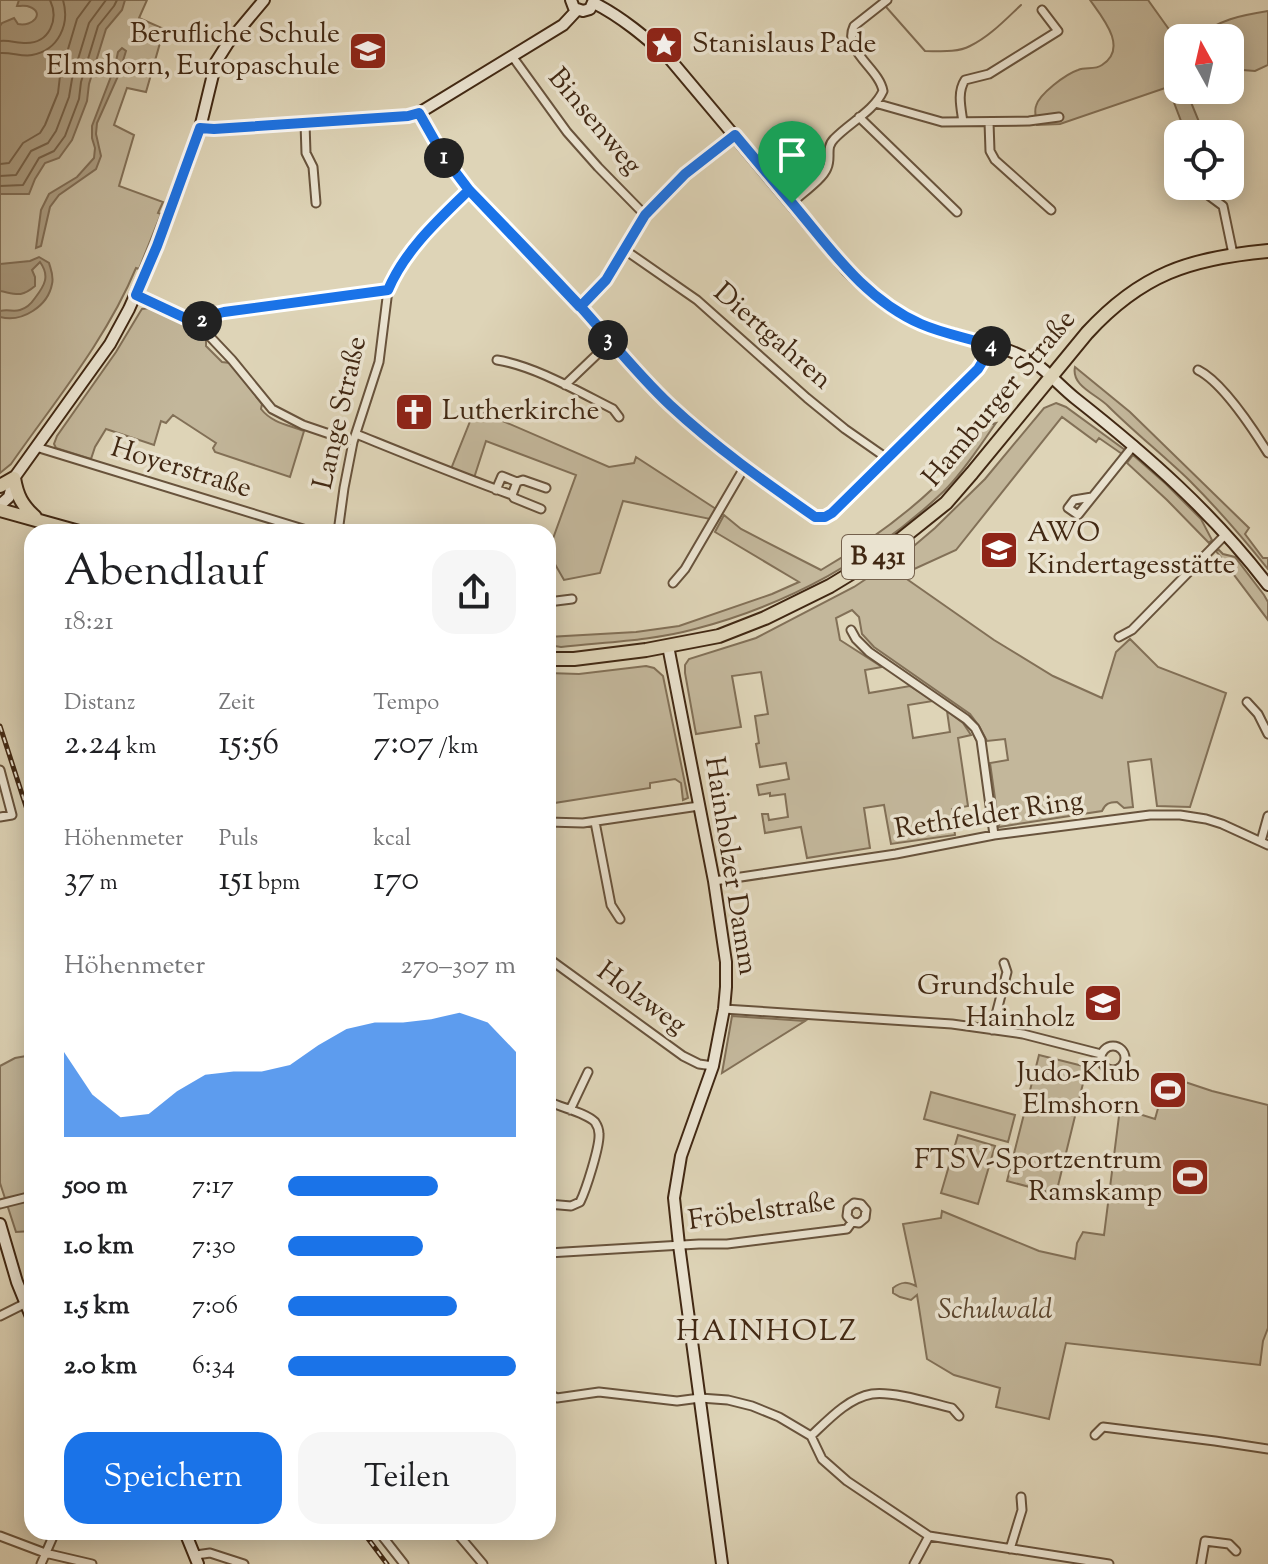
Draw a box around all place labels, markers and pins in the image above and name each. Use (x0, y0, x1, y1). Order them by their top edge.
place label: Berufliche Schule Elmshorn, Europaschule (46, 15, 340, 87)
place icon: Stanislaus Pade (643, 24, 685, 66)
place label: Stanislaus Pade (692, 25, 877, 65)
school or university icon: Berufliche Schule Elmshorn, Europaschule (347, 30, 389, 72)
pin (758, 121, 826, 203)
pin: 1 (424, 138, 464, 178)
pin: 2 (182, 301, 222, 341)
pin: 3 (588, 320, 628, 360)
pin: 4 (971, 326, 1011, 366)
church icon: Lutherkirche (393, 391, 435, 433)
place label: Lutherkirche (442, 392, 599, 432)
place label: AWO Kindertagesstätte (1027, 514, 1236, 586)
school or university icon: AWO Kindertagesstätte (978, 529, 1020, 571)
place label: Grundschule Hainholz (917, 967, 1075, 1039)
school or university icon: Grundschule Hainholz (1082, 982, 1124, 1024)
place label: Judo-Klub Elmshorn (1014, 1054, 1140, 1126)
sports icon: Judo-Klub Elmshorn (1147, 1069, 1189, 1111)
place label: FTSV-Sportzentrum Ramskamp (914, 1141, 1162, 1213)
sports icon: FTSV-Sportzentrum Ramskamp (1169, 1156, 1211, 1198)

